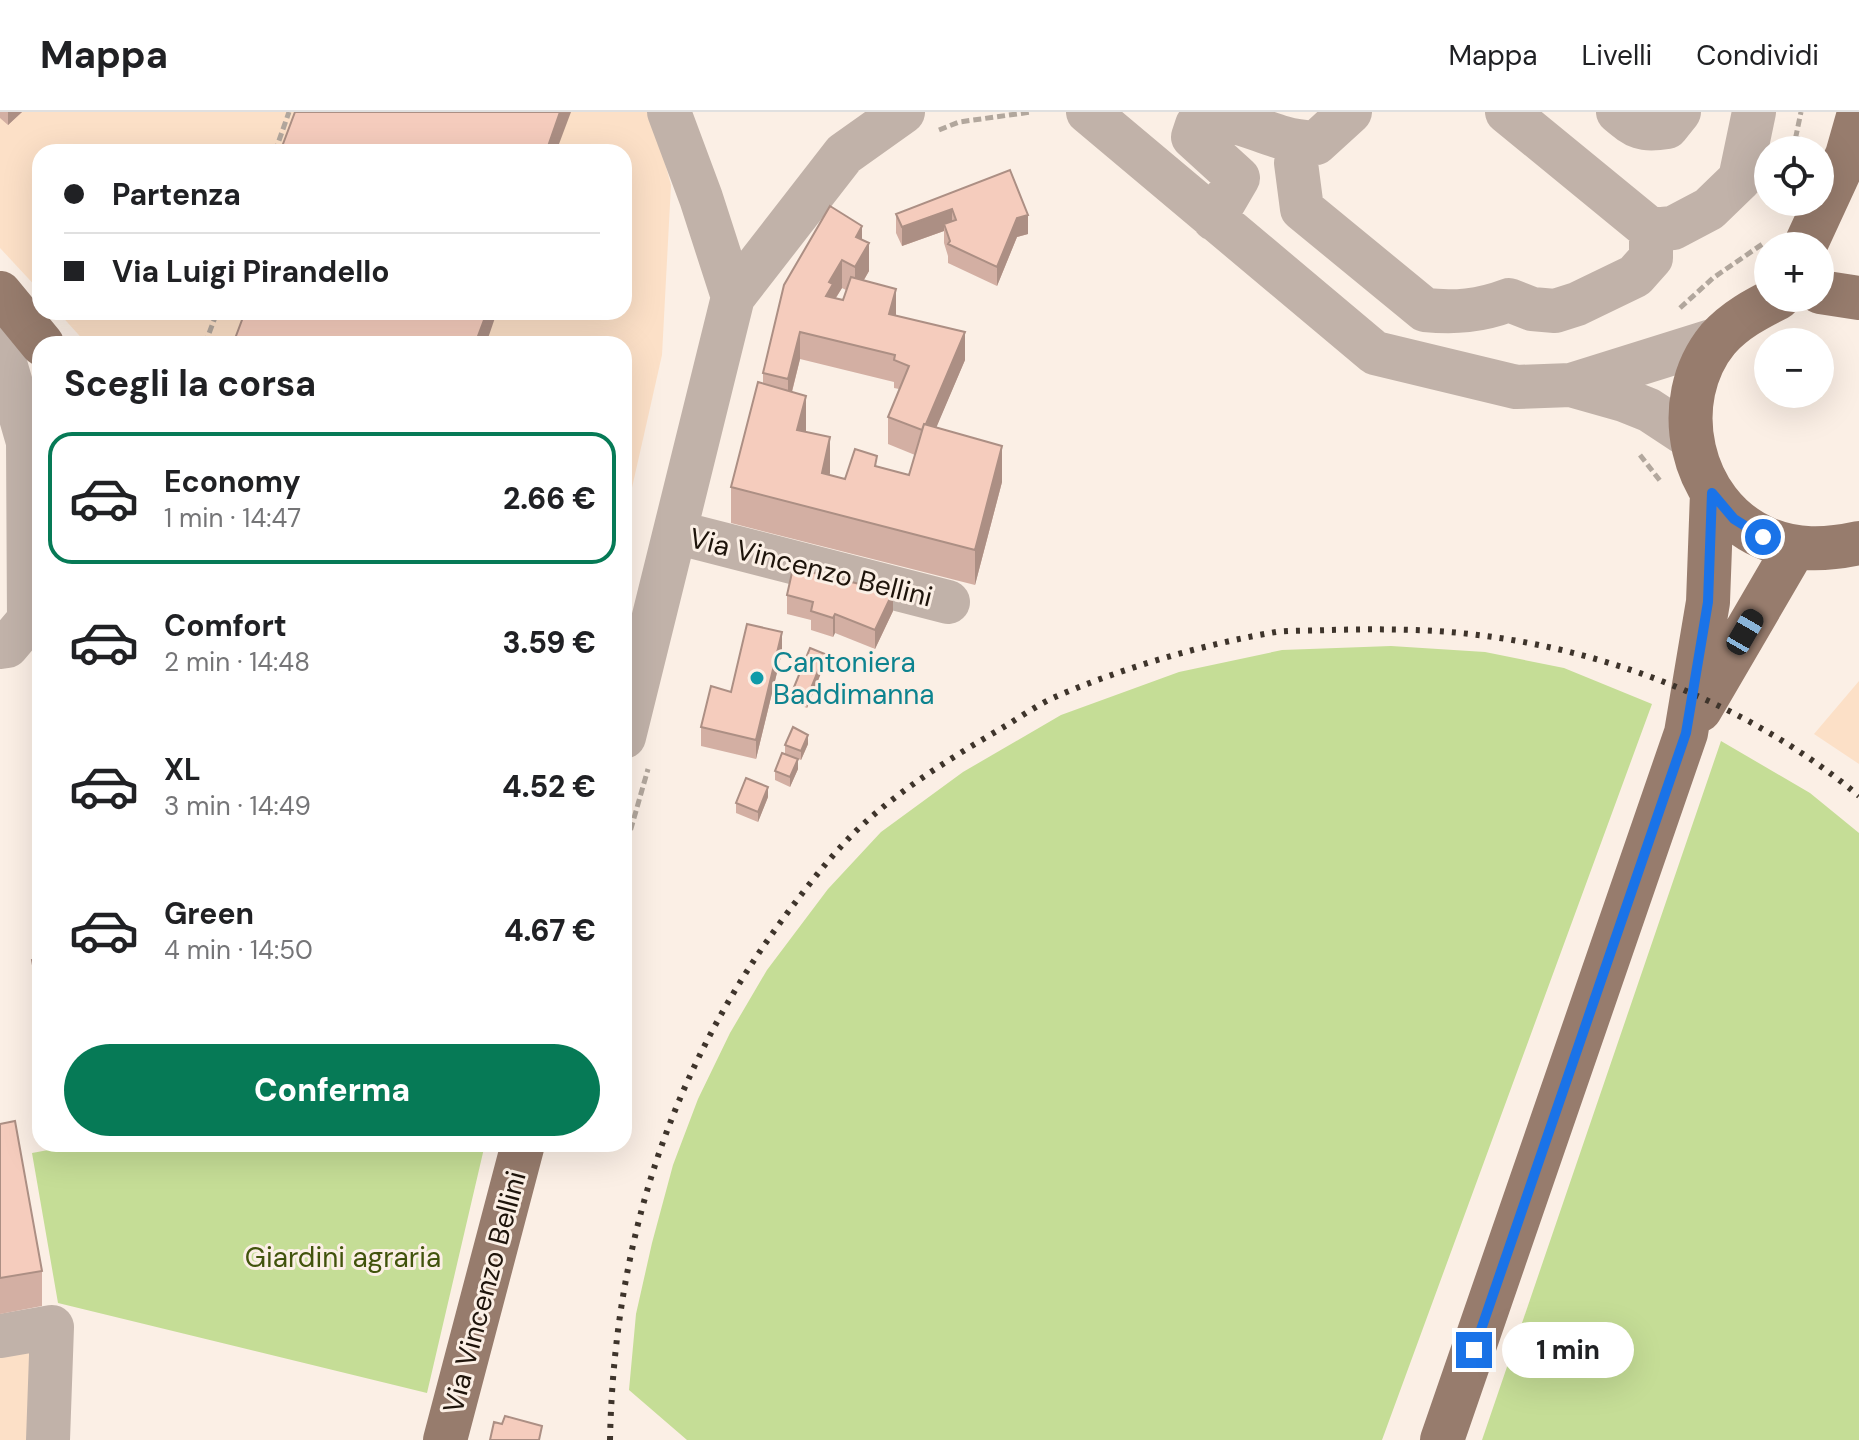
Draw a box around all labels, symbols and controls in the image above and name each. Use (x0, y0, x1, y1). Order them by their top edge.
text: Mappa (40, 30, 168, 80)
text: Mappa (1448, 37, 1538, 74)
text: Livelli (1582, 37, 1652, 74)
text: Condividi (1696, 37, 1819, 74)
map controls (1754, 136, 1834, 408)
button: locate (1754, 136, 1834, 216)
text: Partenza (112, 175, 241, 214)
button: + (1754, 232, 1834, 312)
text: Via Luigi Pirandello (112, 252, 390, 291)
button: − (1754, 328, 1834, 408)
text: Scegli la corsa (64, 360, 316, 407)
icon: car (68, 462, 140, 534)
text: Economy (164, 462, 301, 501)
text: 2.66 € (503, 479, 596, 518)
text: 1 min · 14:47 (164, 501, 301, 535)
street label: Via Vincenzo Bellini (685, 519, 936, 616)
route start (1745, 519, 1781, 555)
car (1723, 605, 1767, 659)
icon: car (68, 606, 140, 678)
text: Comfort (164, 606, 287, 645)
text: 3.59 € (502, 623, 596, 662)
place label: Cantoniera Baddimanna (773, 644, 935, 713)
text: 2 min · 14:48 (164, 645, 310, 679)
marker: Cantoniera Baddimanna (748, 669, 766, 687)
icon: car (68, 750, 140, 822)
text: XL (164, 750, 201, 789)
text: 4.52 € (502, 767, 596, 806)
text: 3 min · 14:49 (164, 789, 311, 823)
icon: car (68, 894, 140, 966)
text: Green (164, 894, 254, 933)
text: 4.67 € (504, 911, 596, 950)
text: 4 min · 14:50 (164, 933, 313, 967)
button: Conferma (64, 1044, 600, 1136)
street label: Via Vincenzo Bellini (434, 1167, 535, 1417)
park label: Giardini agraria (245, 1239, 441, 1276)
callout: 1 min (1502, 1322, 1634, 1378)
route end (1456, 1332, 1492, 1368)
text: 1 min (1536, 1333, 1600, 1367)

